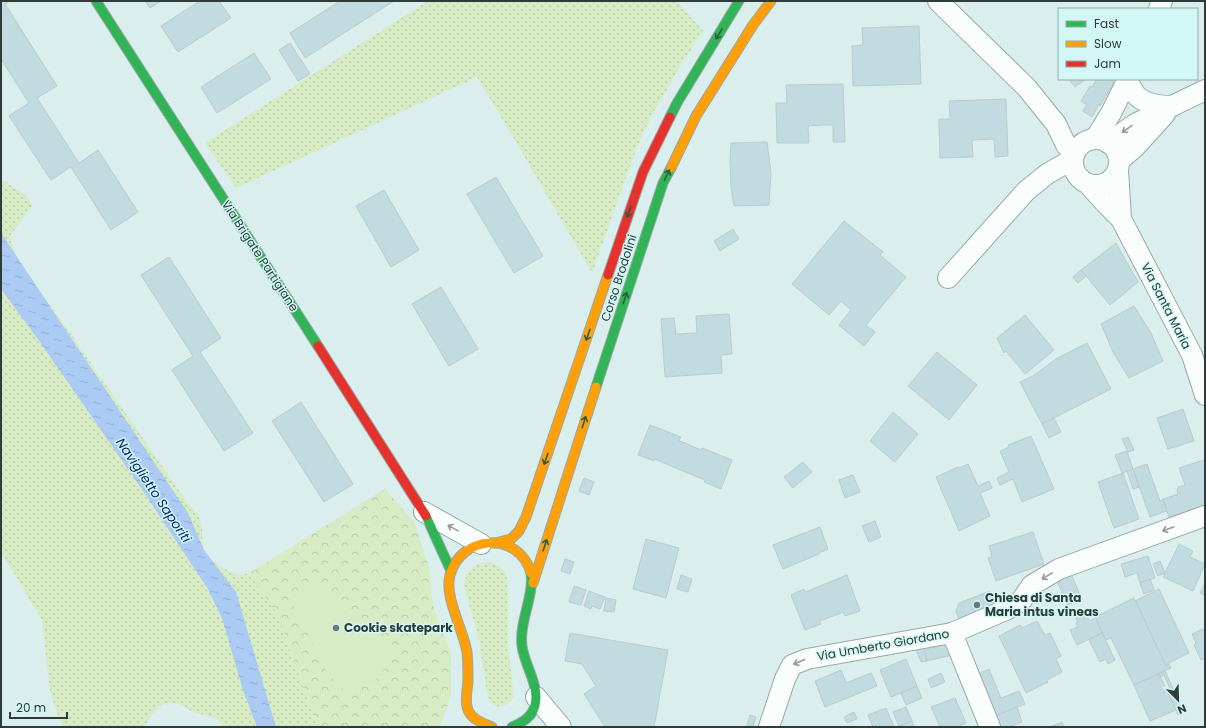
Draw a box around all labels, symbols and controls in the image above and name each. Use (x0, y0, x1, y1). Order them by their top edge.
legend (1058, 8, 1198, 80)
text: Fast (1094, 15, 1119, 32)
one-way arrow (714, 28, 722, 40)
text: Slow (1094, 35, 1122, 52)
text: Jam (1094, 55, 1121, 72)
one-way arrow (1122, 125, 1133, 133)
one-way arrow (664, 170, 671, 182)
street label: Via Brigate Partigiane (218, 197, 303, 315)
one-way arrow (625, 206, 632, 219)
street label: Corso Brodolini (596, 232, 641, 323)
street label: Via Santa Maria (1137, 260, 1196, 352)
one-way arrow (622, 292, 629, 305)
one-way arrow (583, 329, 591, 341)
one-way arrow (581, 415, 588, 428)
water label: Naviglietto Saporiti (111, 434, 196, 547)
one-way arrow (542, 452, 549, 465)
one-way arrow (447, 524, 459, 531)
one-way arrow (1163, 526, 1175, 534)
one-way arrow (541, 540, 549, 552)
one-way arrow (1042, 572, 1053, 580)
place label: Chiesa di Santa Maria intus vineas (985, 589, 1099, 620)
marker: Chiesa di Santa Maria intus vineas (972, 600, 982, 610)
place label: Cookie skatepark (344, 619, 453, 636)
marker: Cookie skatepark (331, 623, 341, 633)
street label: Via Umberto Giordano (815, 624, 951, 665)
one-way arrow (793, 659, 805, 666)
north arrow (1158, 680, 1198, 720)
scale bar (10, 694, 67, 720)
text: 20 m (16, 699, 46, 716)
text: N (1175, 700, 1189, 718)

